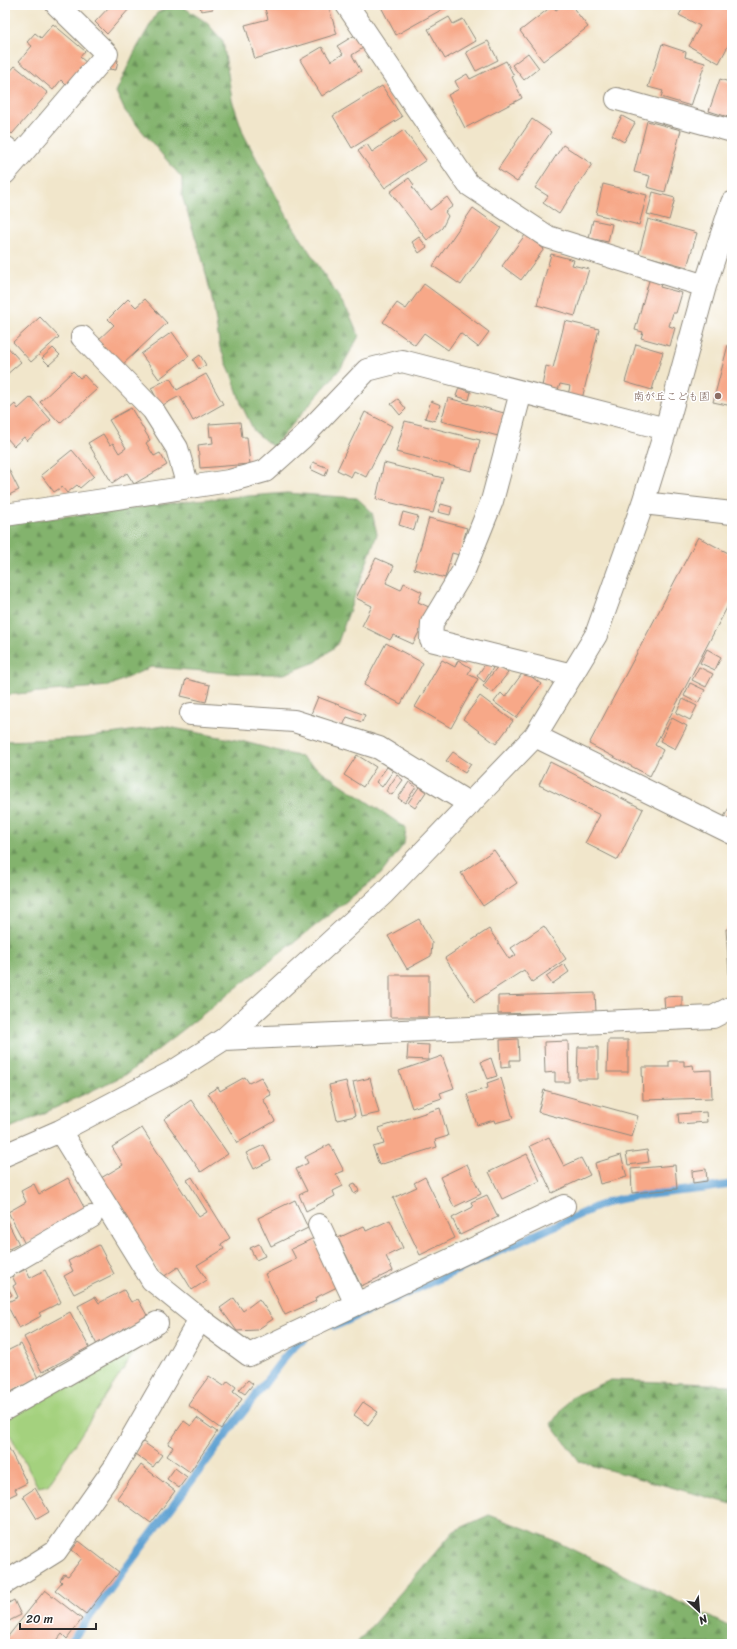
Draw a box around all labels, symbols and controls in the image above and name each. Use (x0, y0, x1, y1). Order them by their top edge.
place label: 南が丘こども園 (633, 387, 710, 406)
marker: 南が丘こども園 (713, 391, 723, 401)
north arrow (679, 1591, 719, 1631)
scale bar (20, 1605, 96, 1631)
text: 20 m (26, 1608, 53, 1630)
text: N (695, 1609, 712, 1630)

